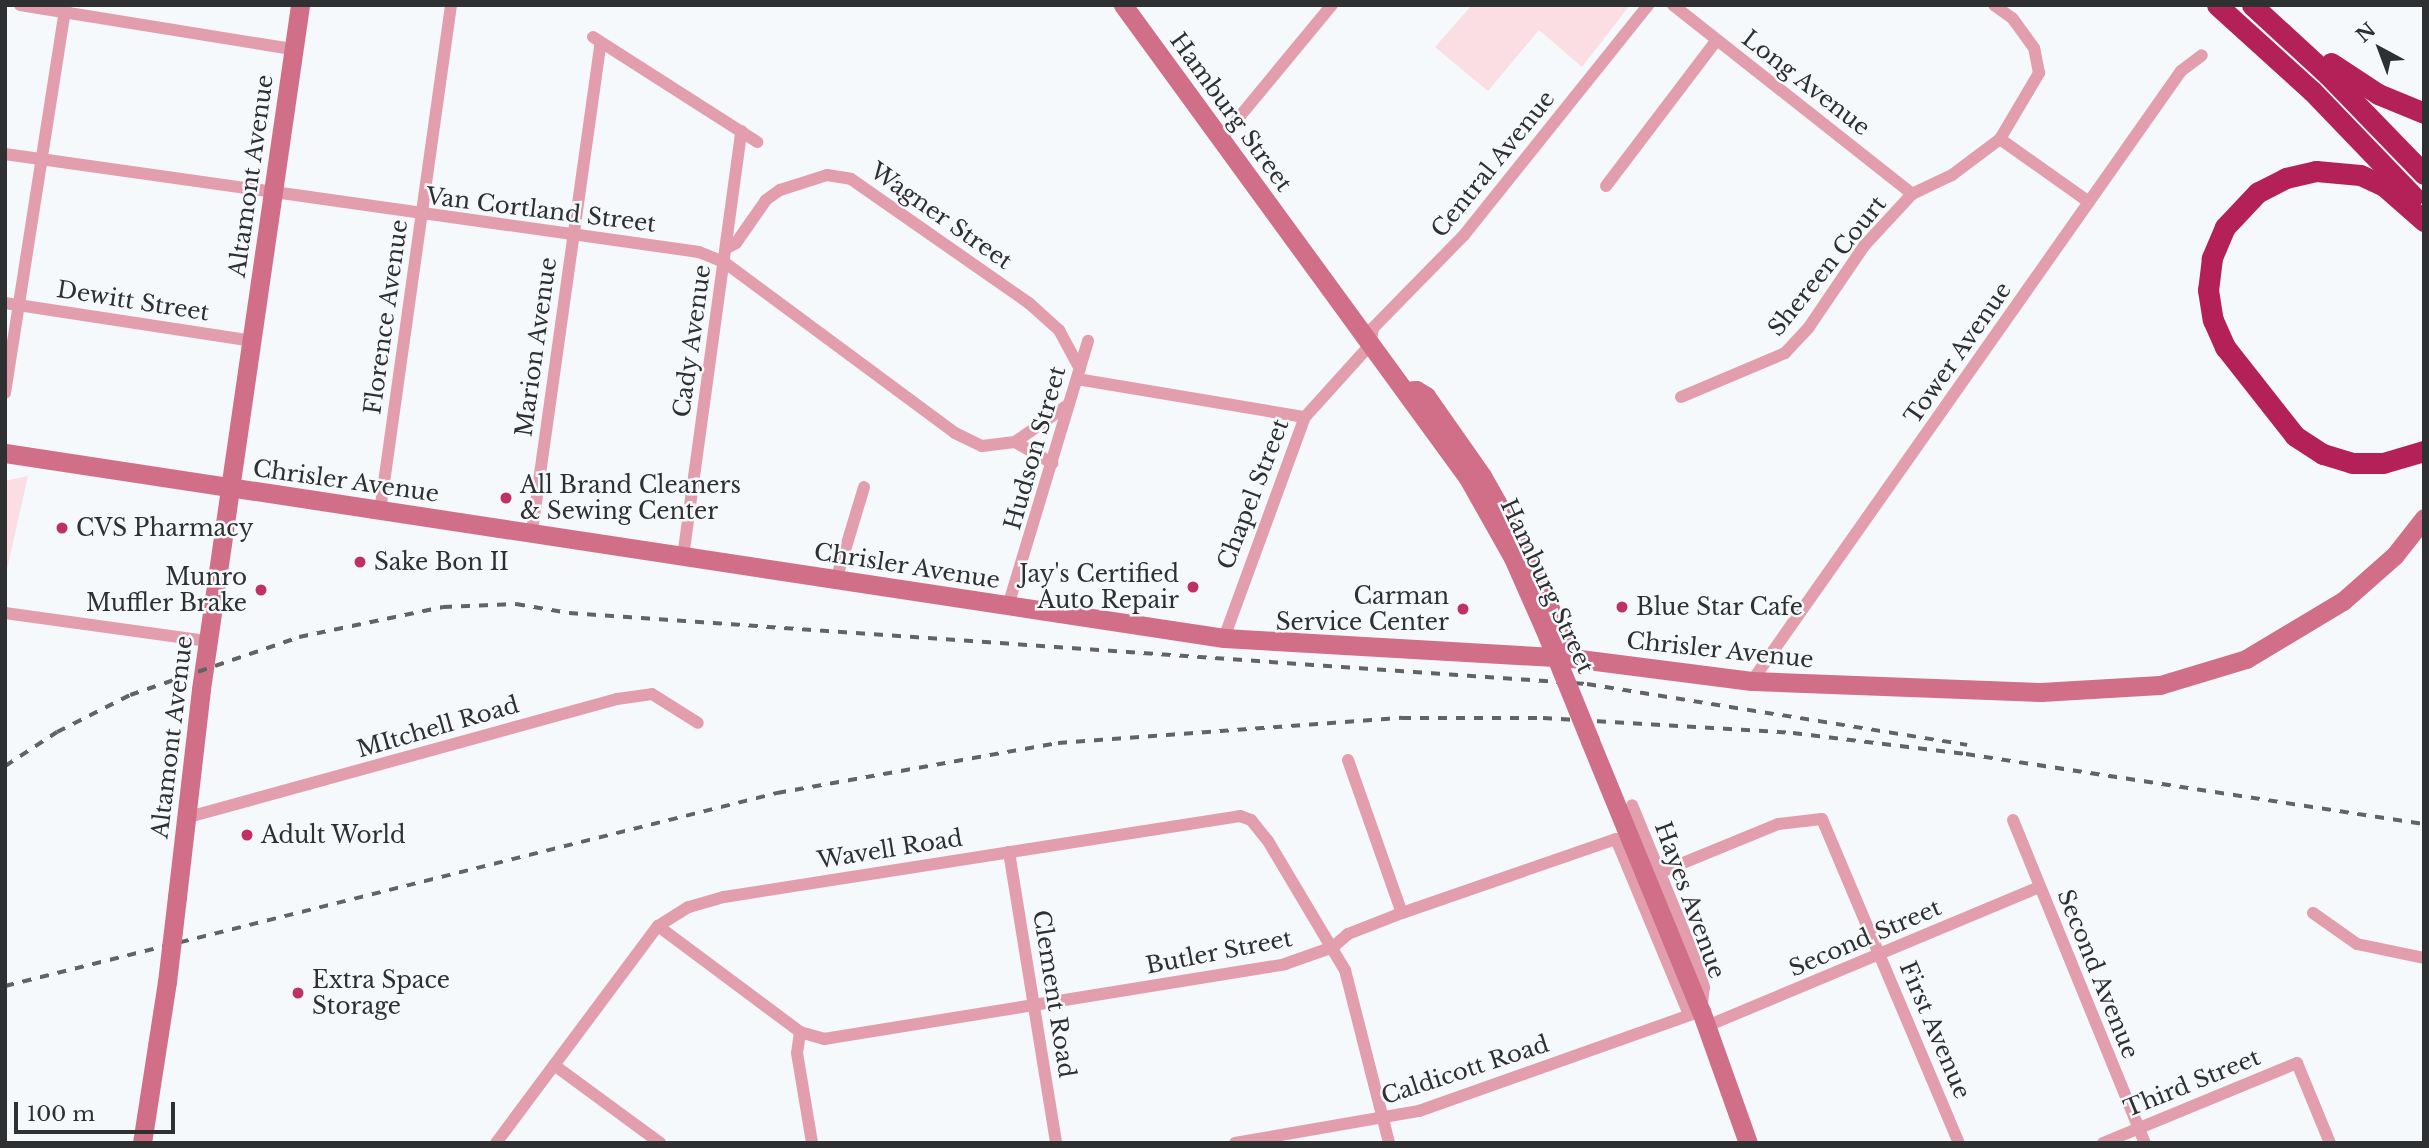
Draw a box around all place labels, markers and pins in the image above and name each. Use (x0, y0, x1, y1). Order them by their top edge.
place label: All Brand Cleaners & Sewing Center (520, 471, 741, 525)
marker: All Brand Cleaners & Sewing Center (498, 490, 514, 506)
place label: CVS Pharmacy (76, 514, 253, 542)
marker: CVS Pharmacy (54, 520, 70, 536)
place label: Sake Bon II (374, 548, 509, 576)
marker: Sake Bon II (352, 554, 368, 570)
place label: Jay's Certified Auto Repair (1019, 560, 1179, 614)
place label: Munro Muffler Brake (85, 563, 247, 617)
marker: Jay's Certified Auto Repair (1185, 579, 1201, 595)
marker: Munro Muffler Brake (253, 582, 269, 598)
place label: Carman Service Center (1276, 582, 1449, 636)
place label: Blue Star Cafe (1636, 593, 1804, 621)
marker: Blue Star Cafe (1614, 599, 1630, 615)
marker: Carman Service Center (1455, 601, 1471, 617)
place label: Adult World (261, 821, 406, 849)
marker: Adult World (239, 827, 255, 843)
place label: Extra Space Storage (312, 966, 450, 1020)
marker: Extra Space Storage (290, 985, 306, 1001)

